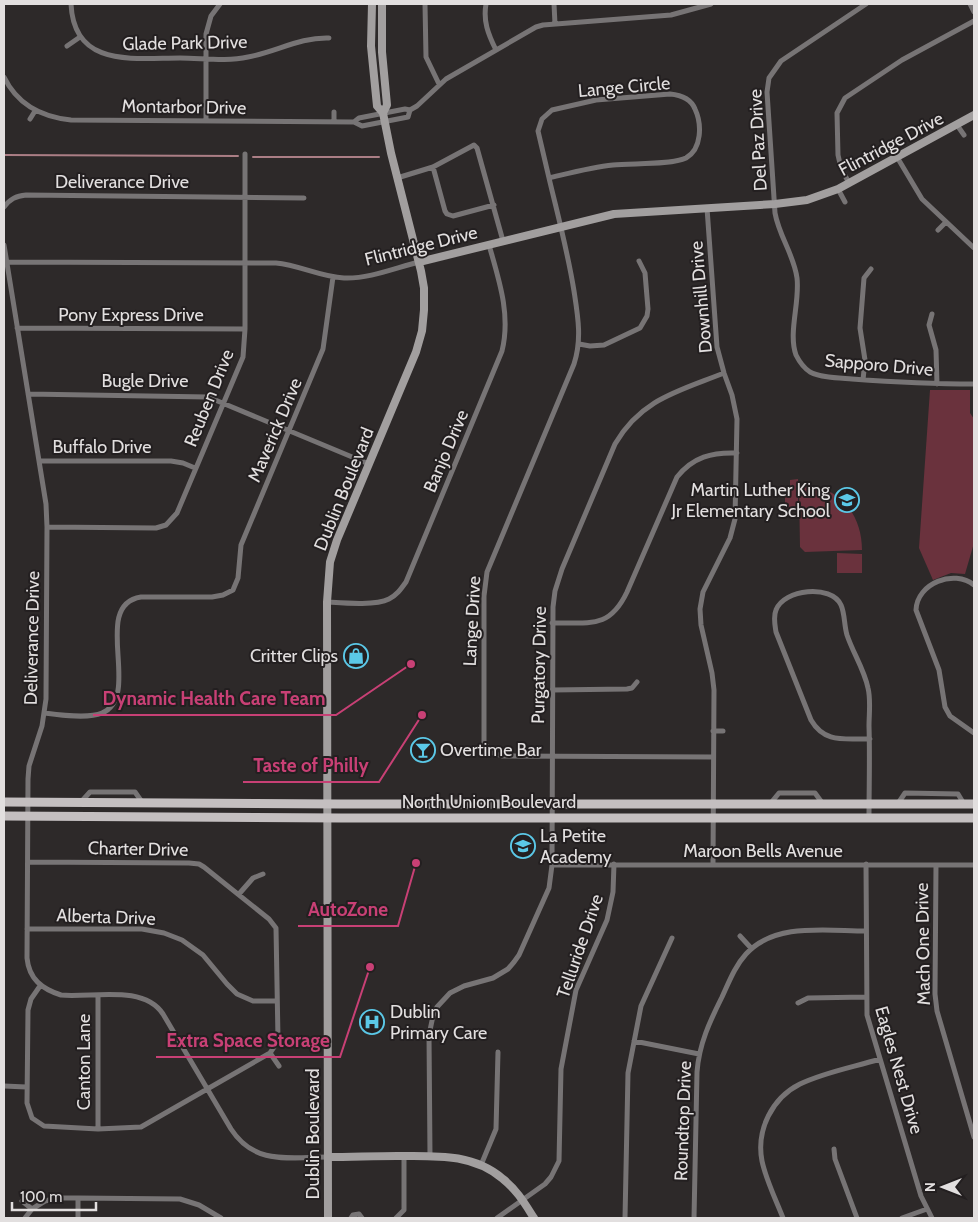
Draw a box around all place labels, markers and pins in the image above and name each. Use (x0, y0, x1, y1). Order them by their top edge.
place label: Martin Luther King Jr Elementary School (671, 479, 831, 522)
school or university icon: Martin Luther King Jr Elementary School (834, 487, 860, 513)
shop icon: Critter Clips (343, 643, 369, 669)
place label: Critter Clips (250, 645, 338, 667)
callout: Dynamic Health Care Team (93, 681, 336, 715)
bar icon: Overtime Bar (410, 737, 436, 763)
place label: Overtime Bar (440, 739, 542, 761)
callout: Taste of Philly (243, 748, 379, 782)
place label: La Petite Academy (540, 825, 612, 868)
school or university icon: La Petite Academy (510, 833, 536, 859)
callout: AutoZone (298, 892, 398, 926)
place label: Dublin Primary Care (390, 1001, 487, 1044)
hospital icon: Dublin Primary Care (359, 1009, 385, 1035)
callout: Extra Space Storage (156, 1023, 340, 1057)

